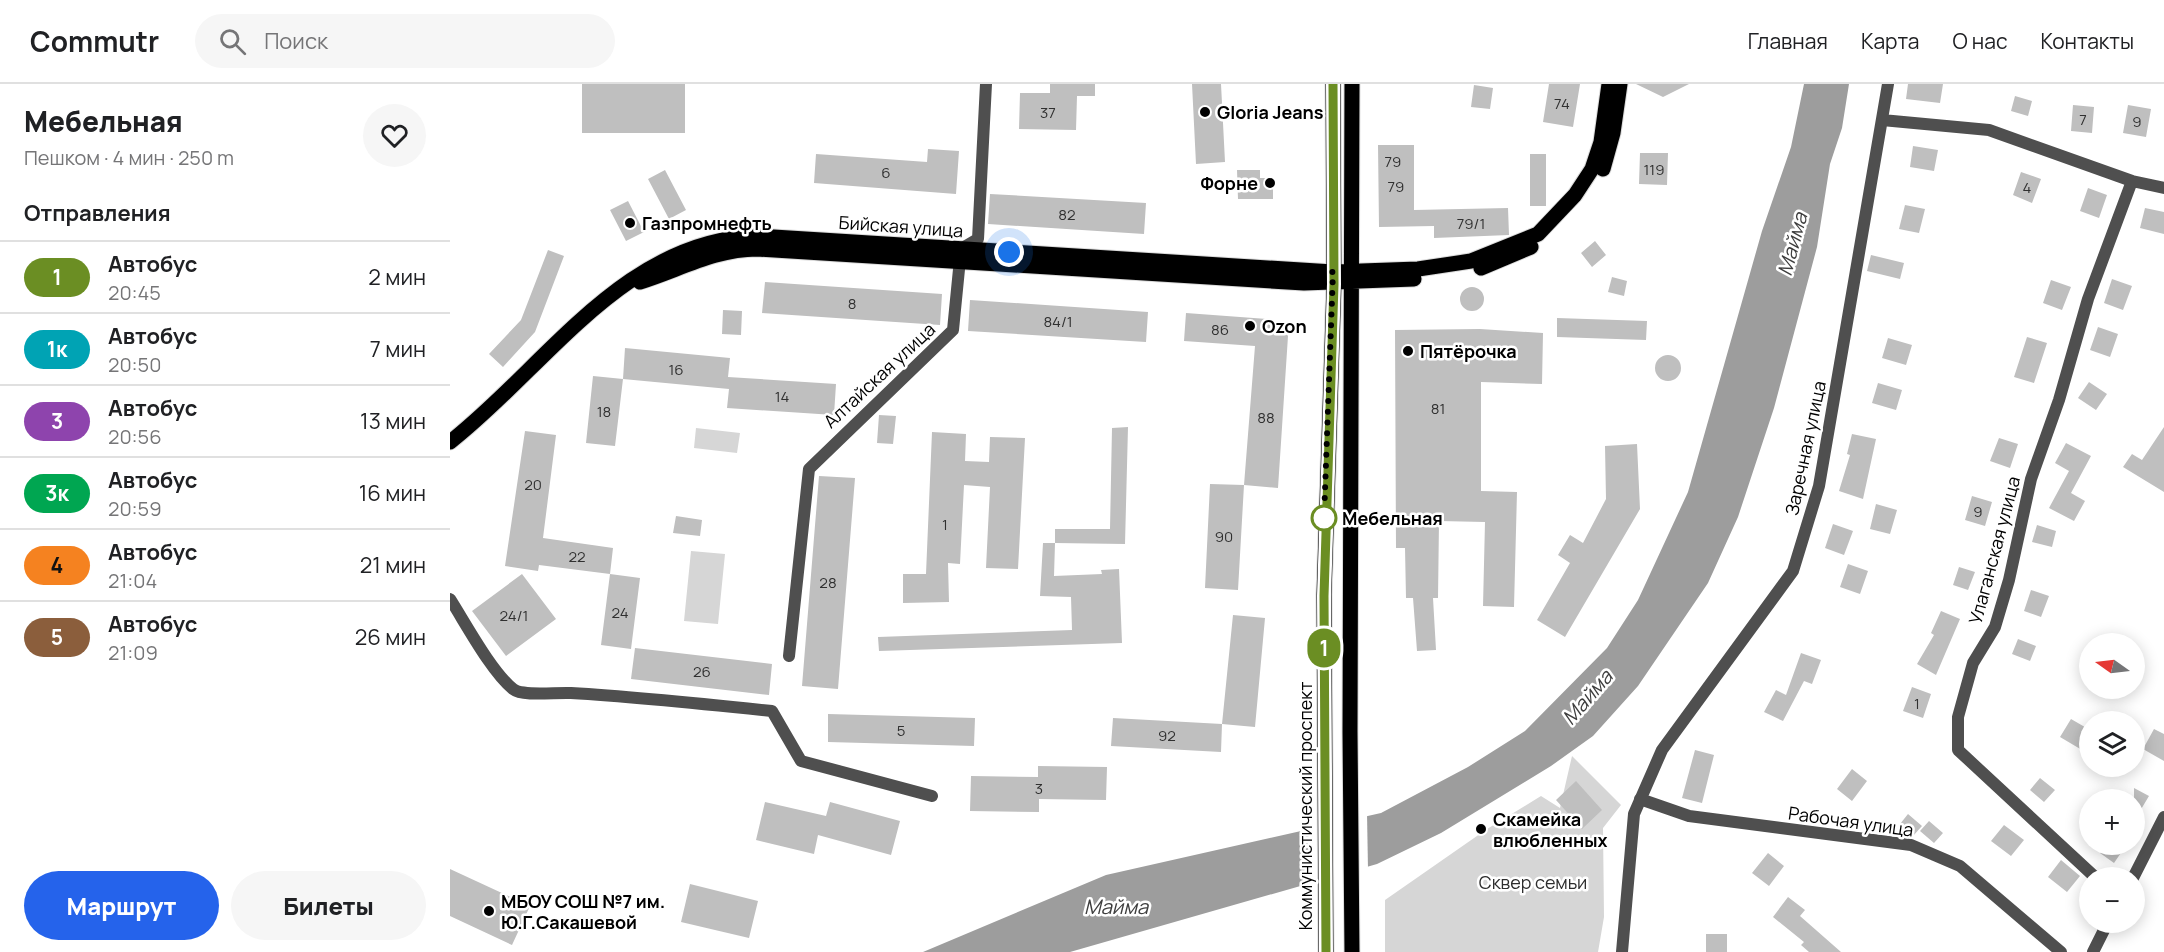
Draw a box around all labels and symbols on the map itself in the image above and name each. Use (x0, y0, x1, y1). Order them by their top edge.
house number: 74 (1554, 93, 1570, 114)
place label: Gloria Jeans (1217, 100, 1324, 124)
house number: 37 (1040, 102, 1056, 123)
marker: Gloria Jeans (1198, 105, 1212, 119)
house number: 7 (2079, 109, 2087, 130)
house number: 9 (2132, 111, 2142, 132)
house number: 79 (1385, 151, 1401, 172)
house number: 119 (1643, 159, 1665, 180)
house number: 6 (881, 162, 891, 183)
place label: Форне (1200, 171, 1258, 195)
marker: Форне (1263, 176, 1277, 190)
house number: 79 (1388, 176, 1404, 197)
house number: 4 (2023, 177, 2032, 198)
house number: 82 (1058, 204, 1076, 225)
water label: Майма (1771, 209, 1814, 279)
street label: Бийская улица (838, 210, 964, 242)
place label: Газпромнефть (642, 211, 772, 235)
house number: 79/1 (1457, 213, 1485, 234)
marker: Газпромнефть (623, 216, 637, 230)
your location (994, 237, 1024, 267)
house number: 8 (848, 293, 856, 314)
house number: 84/1 (1043, 311, 1073, 332)
place label: Ozon (1262, 314, 1307, 338)
street label: Алтайская улица (818, 317, 940, 433)
house number: 86 (1211, 319, 1229, 340)
marker: Ozon (1243, 319, 1257, 333)
place label: Пятёрочка (1420, 339, 1517, 363)
marker: Пятёрочка (1401, 344, 1415, 358)
house number: 16 (668, 359, 684, 380)
street label: Заречная улица (1779, 379, 1831, 517)
house number: 14 (775, 386, 789, 407)
house number: 81 (1431, 398, 1445, 419)
house number: 18 (597, 401, 611, 422)
house number: 88 (1257, 407, 1275, 428)
street label: Улаганская улица (1963, 473, 2025, 627)
house number: 20 (524, 474, 542, 495)
house number: 9 (1973, 501, 1983, 522)
marker: Мебельная (1311, 505, 1337, 531)
place label: Мебельная (1342, 506, 1443, 530)
house number: 1 (942, 514, 948, 535)
house number: 90 (1215, 526, 1233, 547)
house number: 22 (568, 546, 586, 567)
house number: 28 (819, 572, 837, 593)
house number: 24 (611, 602, 629, 623)
house number: 24/1 (500, 605, 528, 626)
line badge: 1 (1304, 628, 1344, 668)
north arrow (2079, 633, 2145, 699)
house number: 26 (693, 661, 711, 682)
water label: Майма (1556, 663, 1619, 730)
street label: Коммунистический проспект (1293, 682, 1317, 930)
house number: 1 (1914, 693, 1920, 714)
house number: 5 (897, 720, 905, 741)
house number: 92 (1158, 725, 1176, 746)
house number: 3 (1035, 778, 1043, 799)
street label: Рабочая улица (1787, 800, 1915, 842)
place label: Скамейка влюбленных (1493, 807, 1607, 852)
marker: Скамейка влюбленных (1474, 822, 1488, 836)
park label: Сквер семьи (1479, 870, 1587, 894)
place label: МБОУ СОШ №7 им. Ю.Г.Сакашевой (501, 889, 665, 934)
water label: Майма (1084, 893, 1149, 920)
marker: МБОУ СОШ №7 им. Ю.Г.Сакашевой (482, 904, 496, 918)

